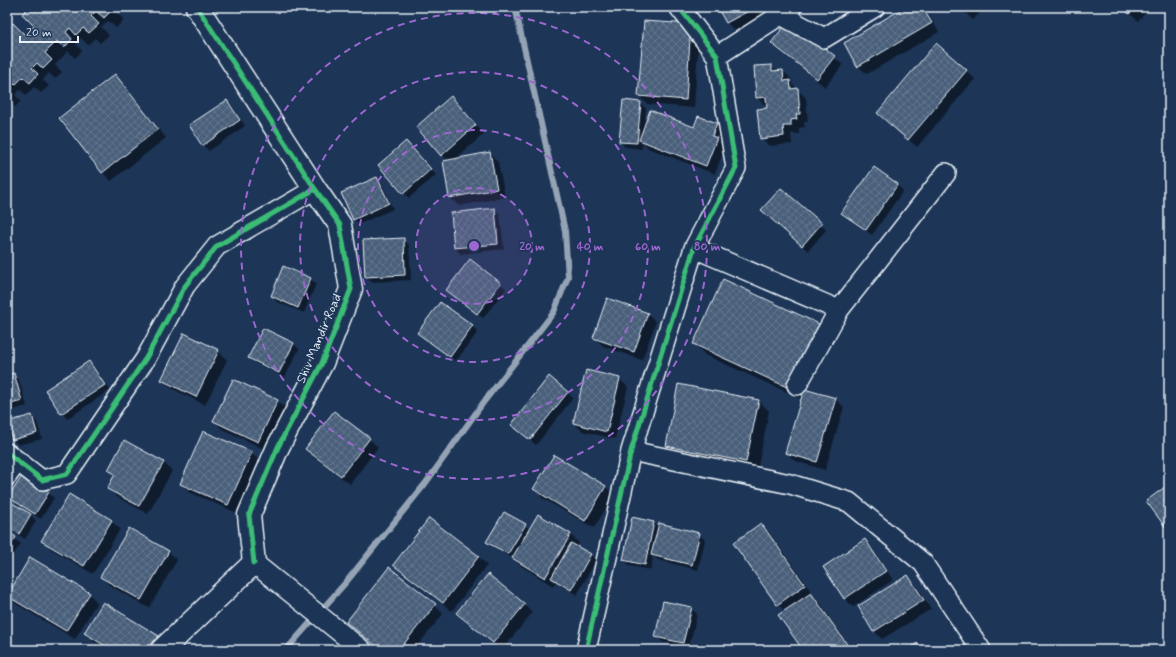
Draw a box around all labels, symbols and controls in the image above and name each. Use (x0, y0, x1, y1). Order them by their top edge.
scale bar (20, 18, 78, 44)
text: 20 m (26, 25, 52, 41)
centre of rings (467, 239, 481, 253)
text: 20 m (519, 239, 545, 255)
text: 40 m (577, 239, 604, 255)
text: 60 m (635, 239, 661, 255)
text: 80 m (694, 239, 721, 255)
street label: Shiv Mandir Road (293, 291, 346, 386)

